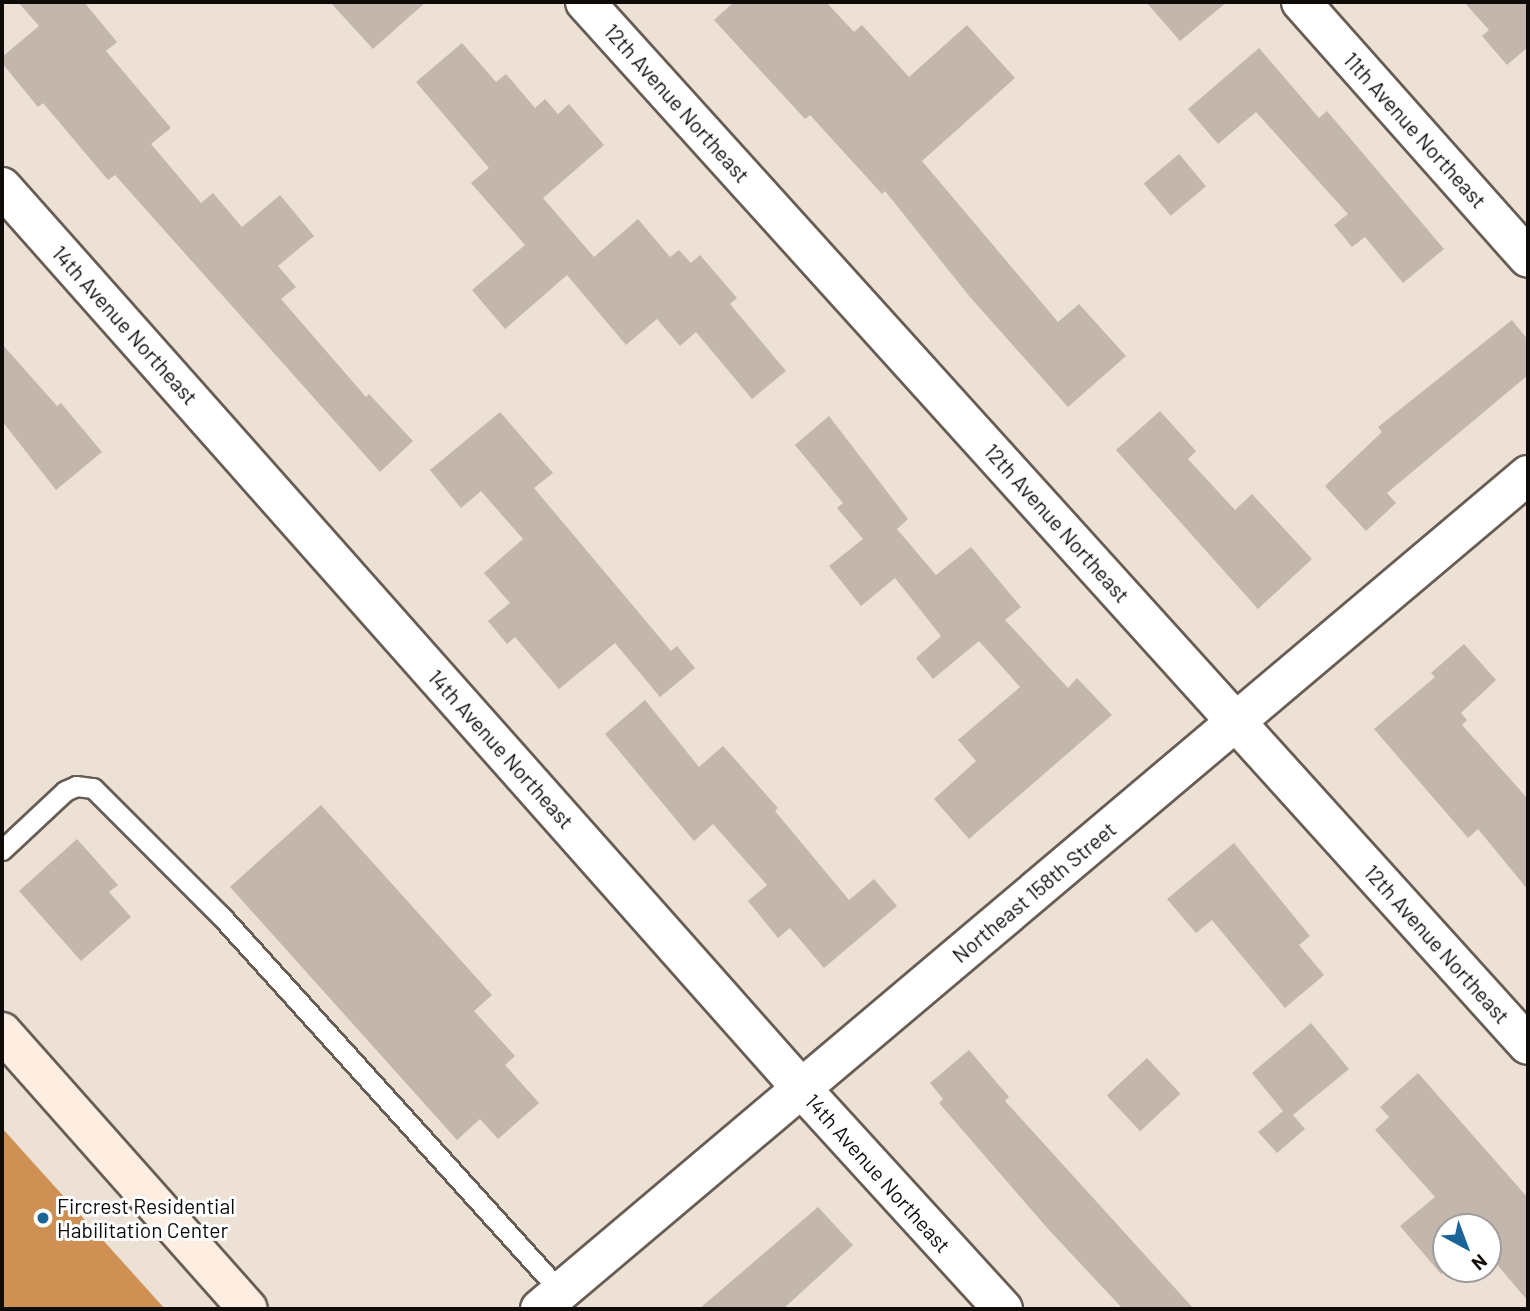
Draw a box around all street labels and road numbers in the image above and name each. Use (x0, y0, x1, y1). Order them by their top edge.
street label: 12th Avenue Northeast (599, 19, 755, 187)
street label: 11th Avenue Northeast (1338, 47, 1492, 213)
street label: 14th Avenue Northeast (47, 240, 203, 410)
street label: 12th Avenue Northeast (979, 439, 1135, 607)
street label: 14th Avenue Northeast (423, 664, 579, 834)
street label: Northeast 158th Street (947, 816, 1121, 968)
street label: 12th Avenue Northeast (1359, 860, 1515, 1028)
street label: 14th Avenue Northeast (800, 1088, 956, 1258)

